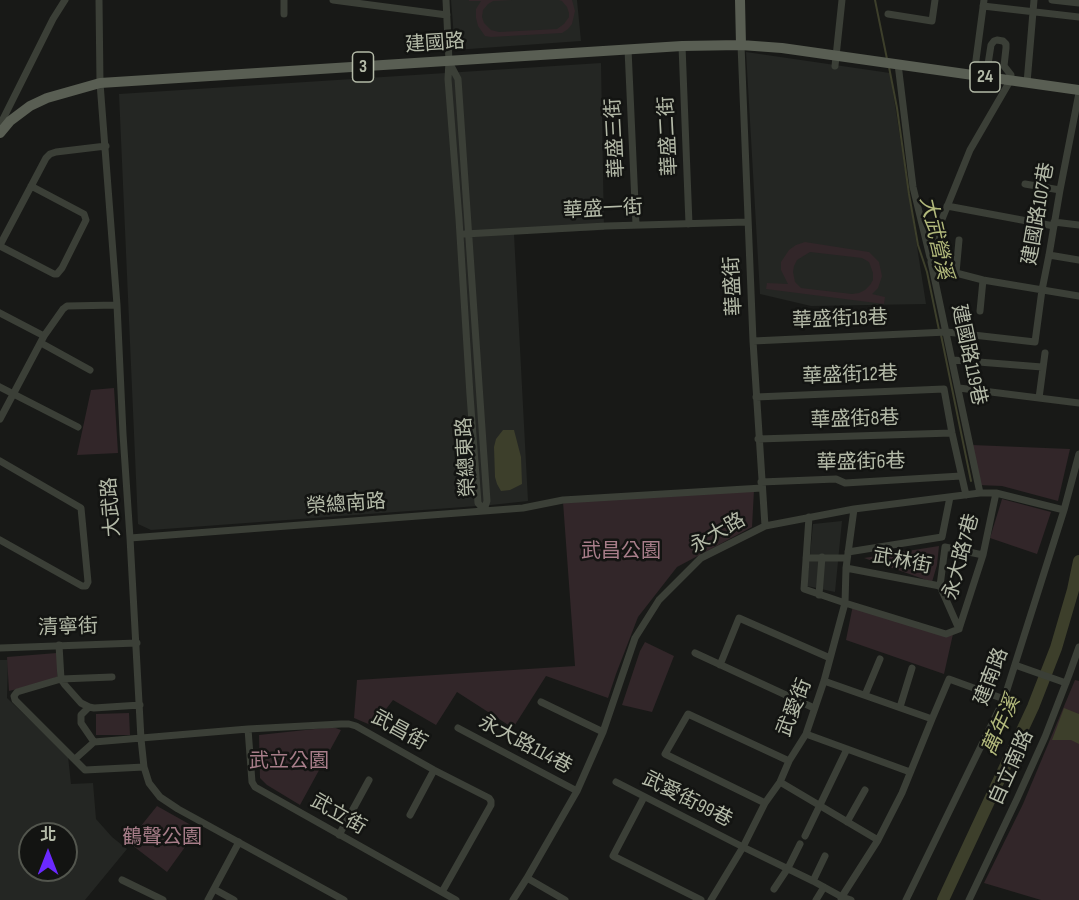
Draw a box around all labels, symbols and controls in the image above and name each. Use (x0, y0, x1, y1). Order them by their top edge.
street label: 建國路 (404, 30, 466, 58)
road number: 3 (352, 52, 374, 82)
road number: 24 (970, 62, 1000, 92)
street label: 華盛二街 (655, 95, 683, 177)
street label: 華盛三街 (602, 97, 630, 179)
street label: 建國路107巷 (1018, 161, 1060, 267)
water label: 大武營溪 (913, 194, 957, 282)
street label: 華盛一街 (562, 196, 644, 224)
street label: 華盛街 (720, 255, 748, 317)
street label: 建國路119巷 (946, 302, 990, 408)
street label: 華盛街18巷 (792, 306, 888, 334)
street label: 華盛街12巷 (802, 362, 898, 390)
street label: 華盛街8巷 (810, 406, 900, 434)
street label: 榮總東路 (453, 416, 481, 498)
street label: 華盛街6巷 (816, 450, 906, 476)
street label: 大武路 (98, 476, 126, 538)
street label: 榮總南路 (305, 490, 387, 520)
street label: 永大路 (686, 509, 750, 559)
street label: 永大路7巷 (939, 511, 985, 603)
park label: 武昌公園 (581, 540, 661, 564)
street label: 武林街 (870, 544, 934, 580)
street label: 清寧街 (38, 615, 98, 641)
street label: 建南路 (970, 645, 1014, 709)
street label: 武愛街 (773, 676, 817, 740)
water label: 萬年溪 (978, 692, 1026, 760)
street label: 武昌街 (367, 706, 431, 756)
street label: 永大路114巷 (474, 710, 576, 780)
street label: 自立南路 (985, 727, 1039, 809)
park label: 武立公園 (249, 750, 329, 774)
street label: 武愛街99巷 (638, 767, 736, 833)
street label: 武立街 (306, 790, 370, 840)
north arrow (18, 822, 78, 882)
text: 北 (40, 826, 56, 845)
park label: 鶴聲公園 (122, 826, 202, 850)

